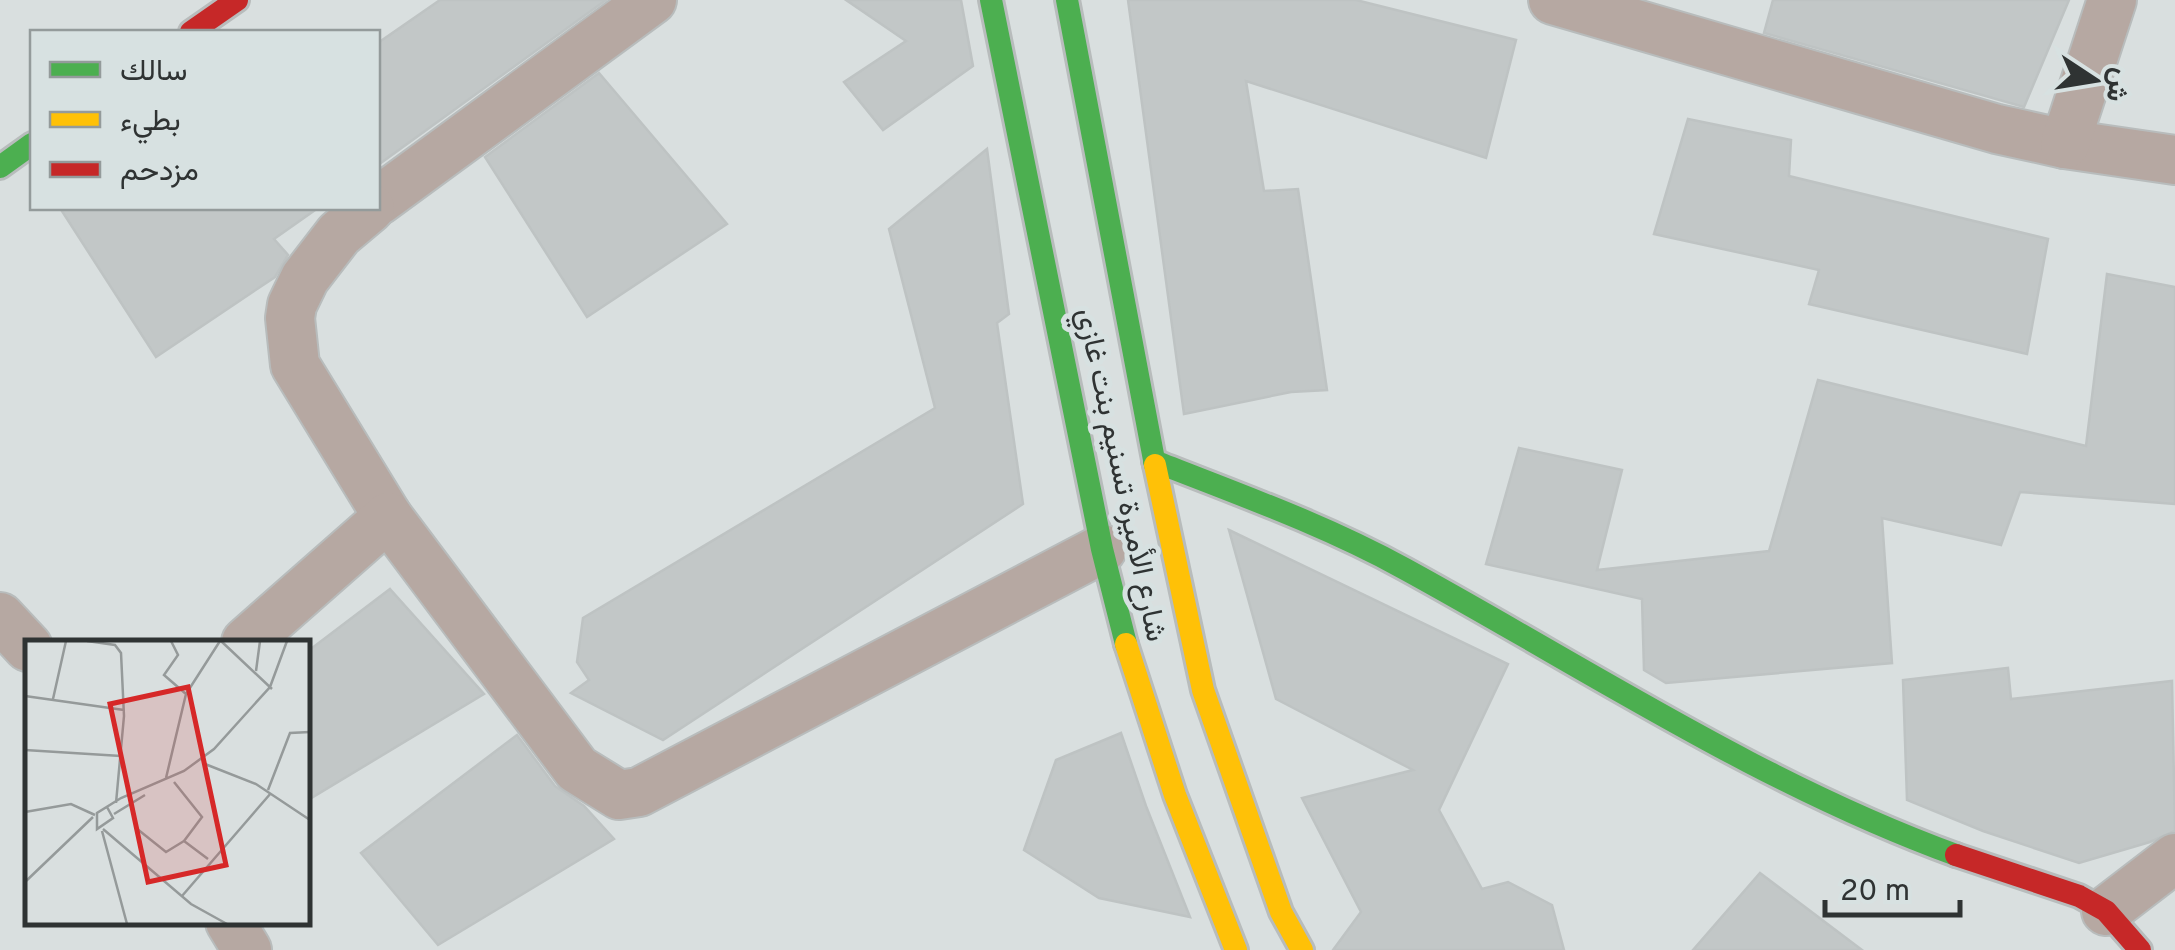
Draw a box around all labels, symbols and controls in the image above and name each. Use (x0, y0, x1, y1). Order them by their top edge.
legend (30, 30, 380, 210)
north arrow (2045, 30, 2145, 130)
text: سالك (120, 54, 187, 91)
text: ش (2095, 64, 2138, 105)
text: بطيء (120, 104, 181, 144)
text: مزدحم (120, 154, 199, 191)
street label: شارع الأميرة تسنيم بنت غازي (1064, 305, 1174, 646)
inset map (25, 640, 310, 925)
scale bar (1825, 855, 1960, 917)
text: 20 m (1840, 874, 1910, 911)

